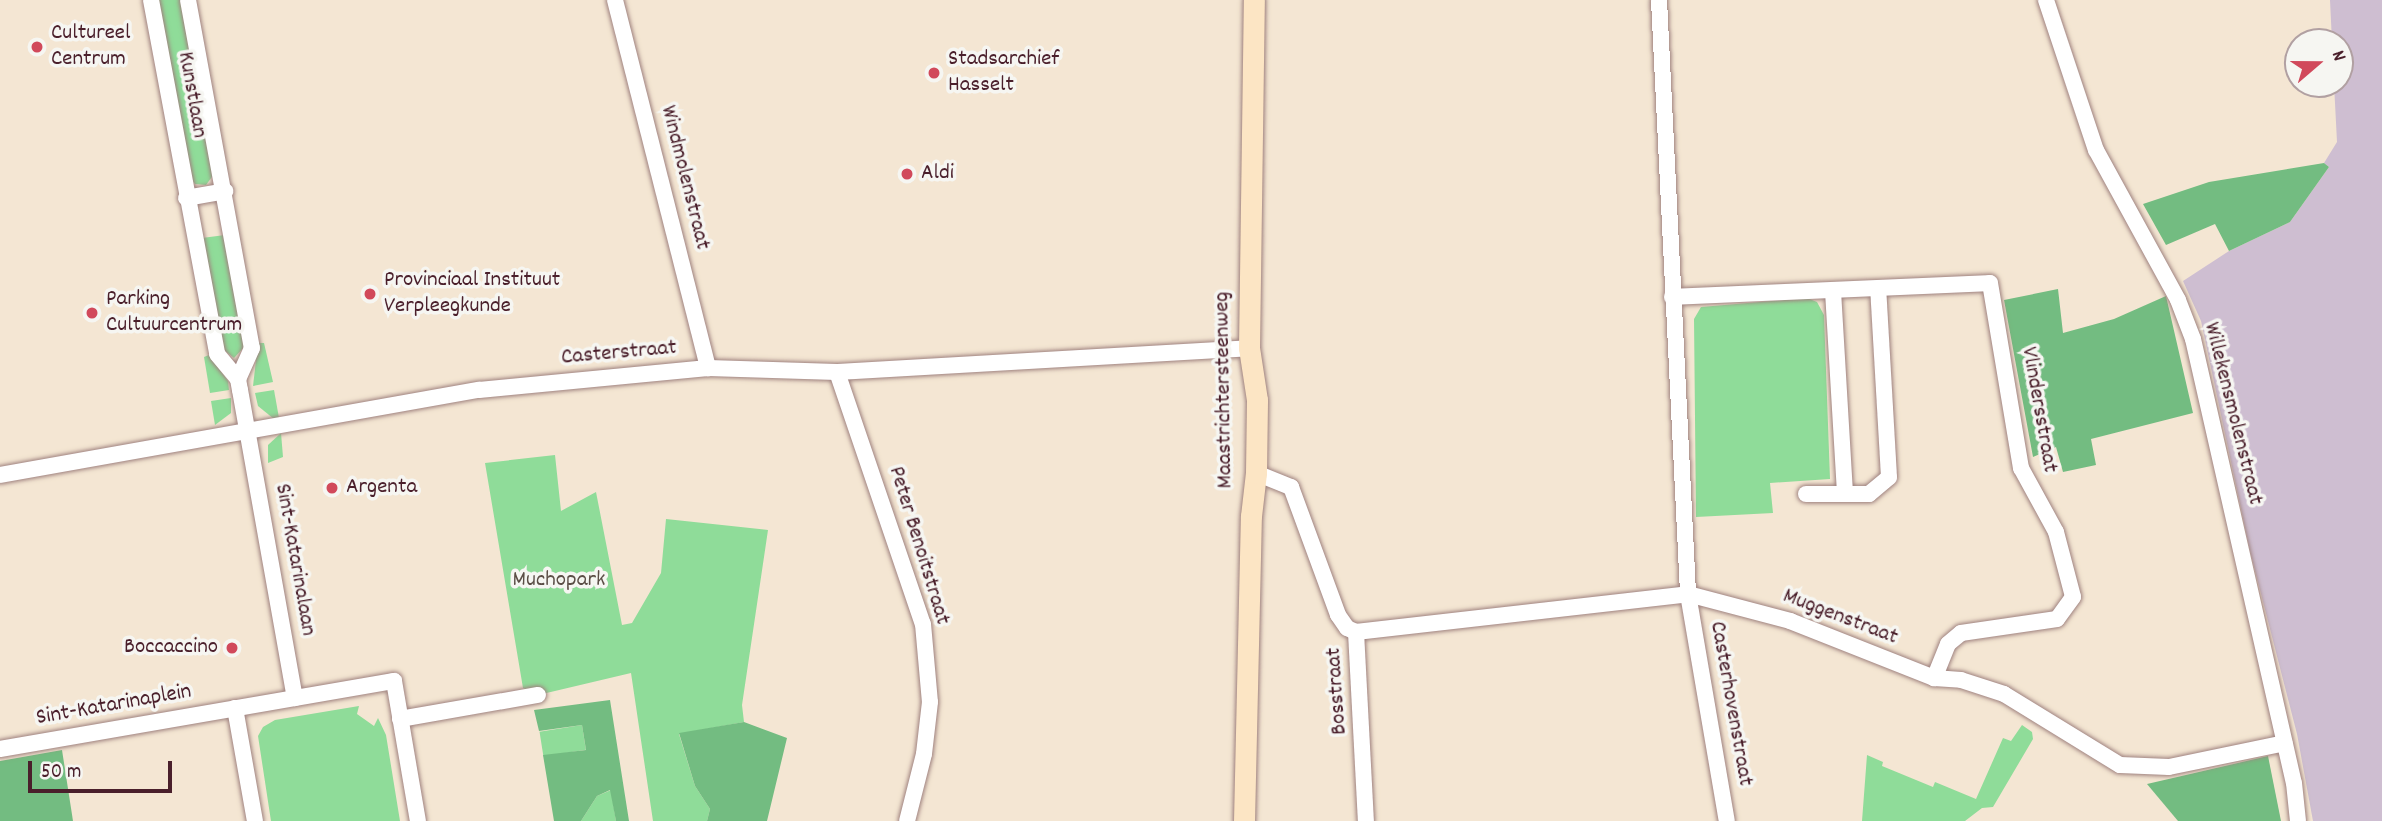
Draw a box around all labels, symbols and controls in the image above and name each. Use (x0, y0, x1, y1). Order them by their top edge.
place label: Cultureel Centrum (51, 20, 130, 74)
north arrow (2284, 28, 2354, 98)
marker: Cultureel Centrum (29, 39, 45, 55)
place label: Stadsarchief Hasselt (948, 46, 1059, 100)
text: N (2323, 47, 2352, 65)
street label: Kunstlaan (170, 50, 212, 140)
marker: Stadsarchief Hasselt (926, 65, 942, 81)
street label: Windmolenstraat (653, 103, 715, 253)
place label: Aldi (921, 160, 954, 188)
marker: Aldi (899, 166, 915, 182)
place label: Provinciaal Instituut Verpleegkunde (384, 267, 560, 321)
place label: Parking Cultuurcentrum (106, 286, 242, 340)
marker: Provinciaal Instituut Verpleegkunde (362, 286, 378, 302)
street label: Maastrichtersteenweg (1209, 291, 1241, 489)
marker: Parking Cultuurcentrum (84, 305, 100, 321)
street label: Willekensmolenstraat (2196, 320, 2268, 508)
street label: Casterstraat (560, 335, 678, 373)
street label: Vlindersstraat (2013, 345, 2063, 475)
street label: Peter Benoitstraat (881, 463, 955, 629)
place label: Argenta (346, 474, 417, 502)
marker: Argenta (324, 480, 340, 496)
street label: Sint-Katarinalaan (267, 482, 321, 638)
park label: Muchopark (513, 567, 605, 595)
street label: Muggenstraat (1779, 583, 1901, 653)
street label: Casterhovenstraat (1702, 619, 1758, 789)
place label: Boccaccino (124, 634, 218, 662)
marker: Boccaccino (224, 640, 240, 656)
street label: Bosstraat (1321, 646, 1355, 736)
street label: Sint-Katarinaplein (34, 679, 194, 733)
scale bar (32, 748, 175, 792)
text: 50 m (41, 758, 81, 788)

